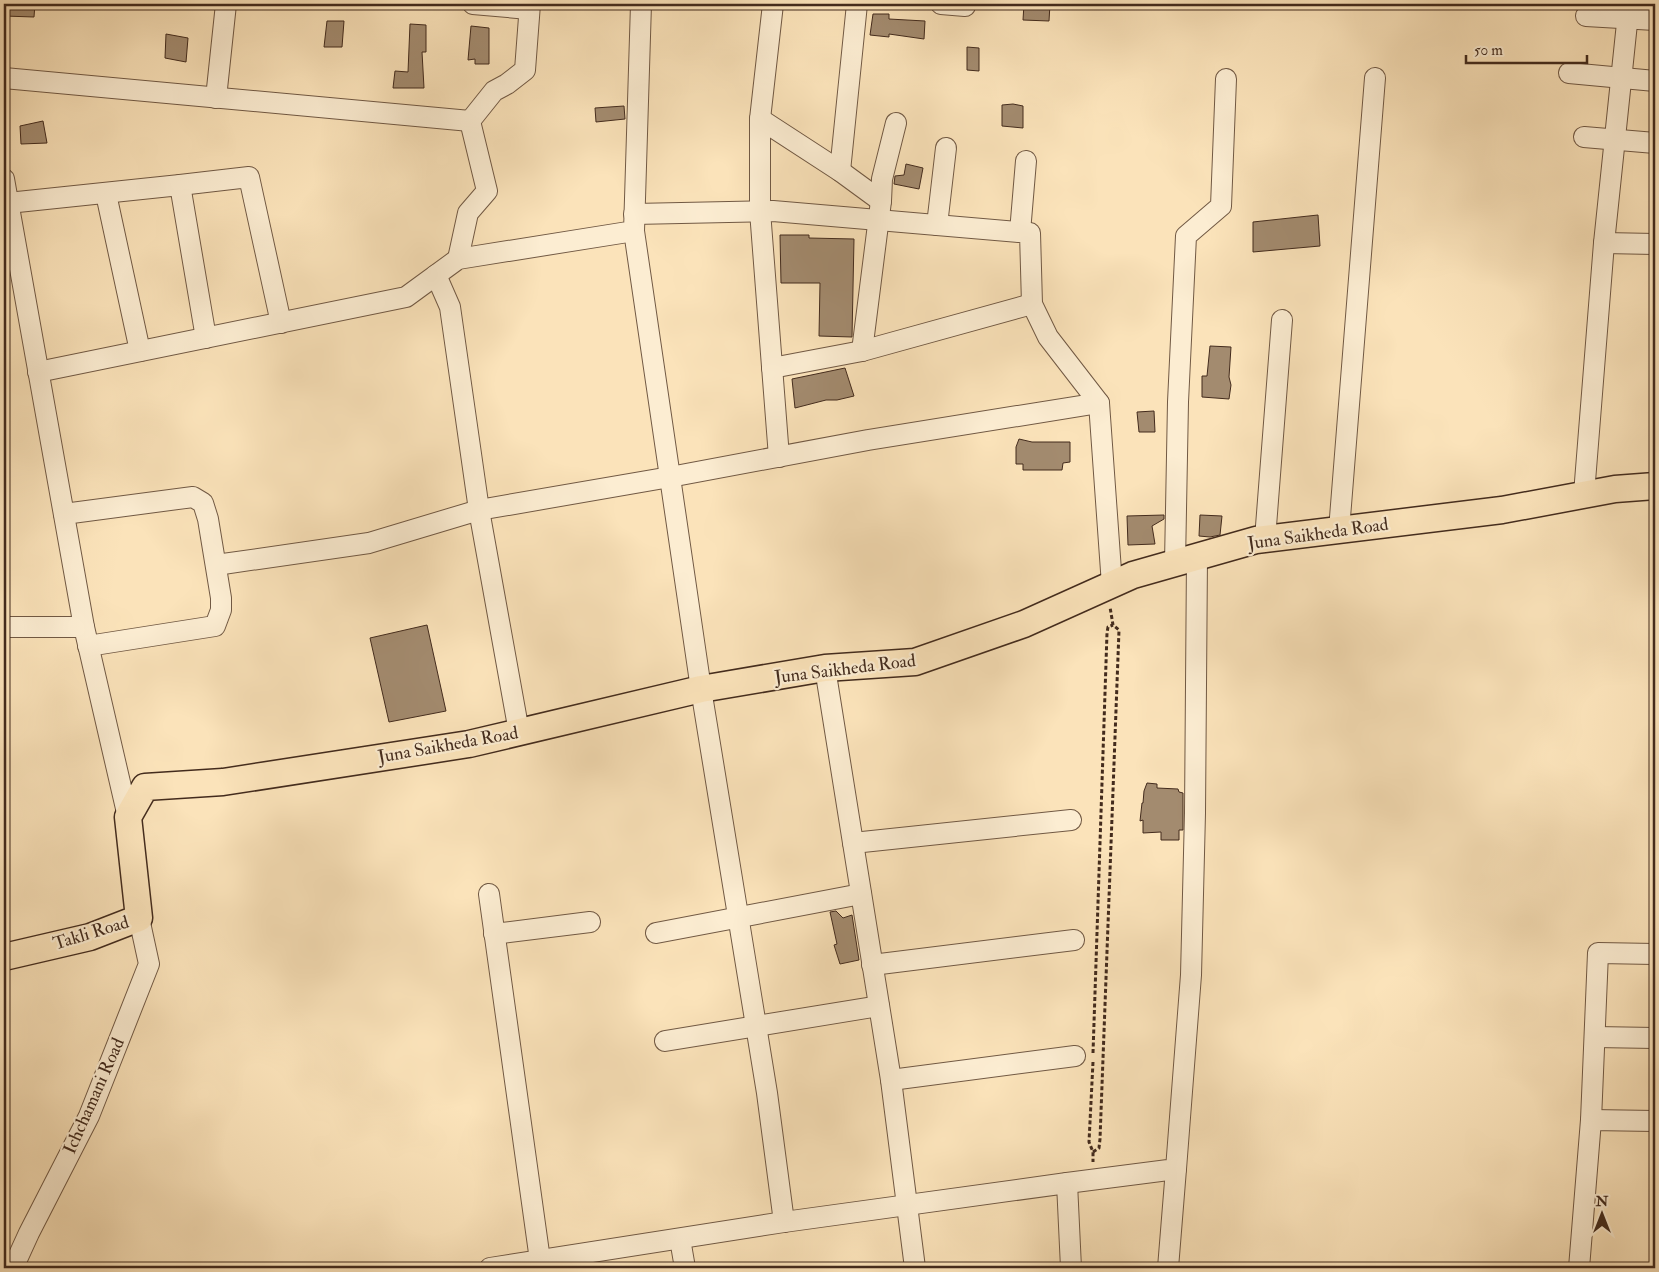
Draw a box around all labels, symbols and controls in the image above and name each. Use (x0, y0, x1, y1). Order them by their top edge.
scale bar (1466, 32, 1588, 64)
text: 50 m (1474, 41, 1503, 60)
street label: Juna Saikheda Road (1245, 513, 1390, 555)
street label: Juna Saikheda Road (772, 649, 917, 689)
street label: Juna Saikheda Road (375, 721, 520, 769)
street label: Takli Road (50, 911, 132, 955)
street label: Ichchamani Road (58, 1034, 130, 1158)
north arrow (1576, 1190, 1626, 1240)
text: N (1595, 1193, 1609, 1210)

